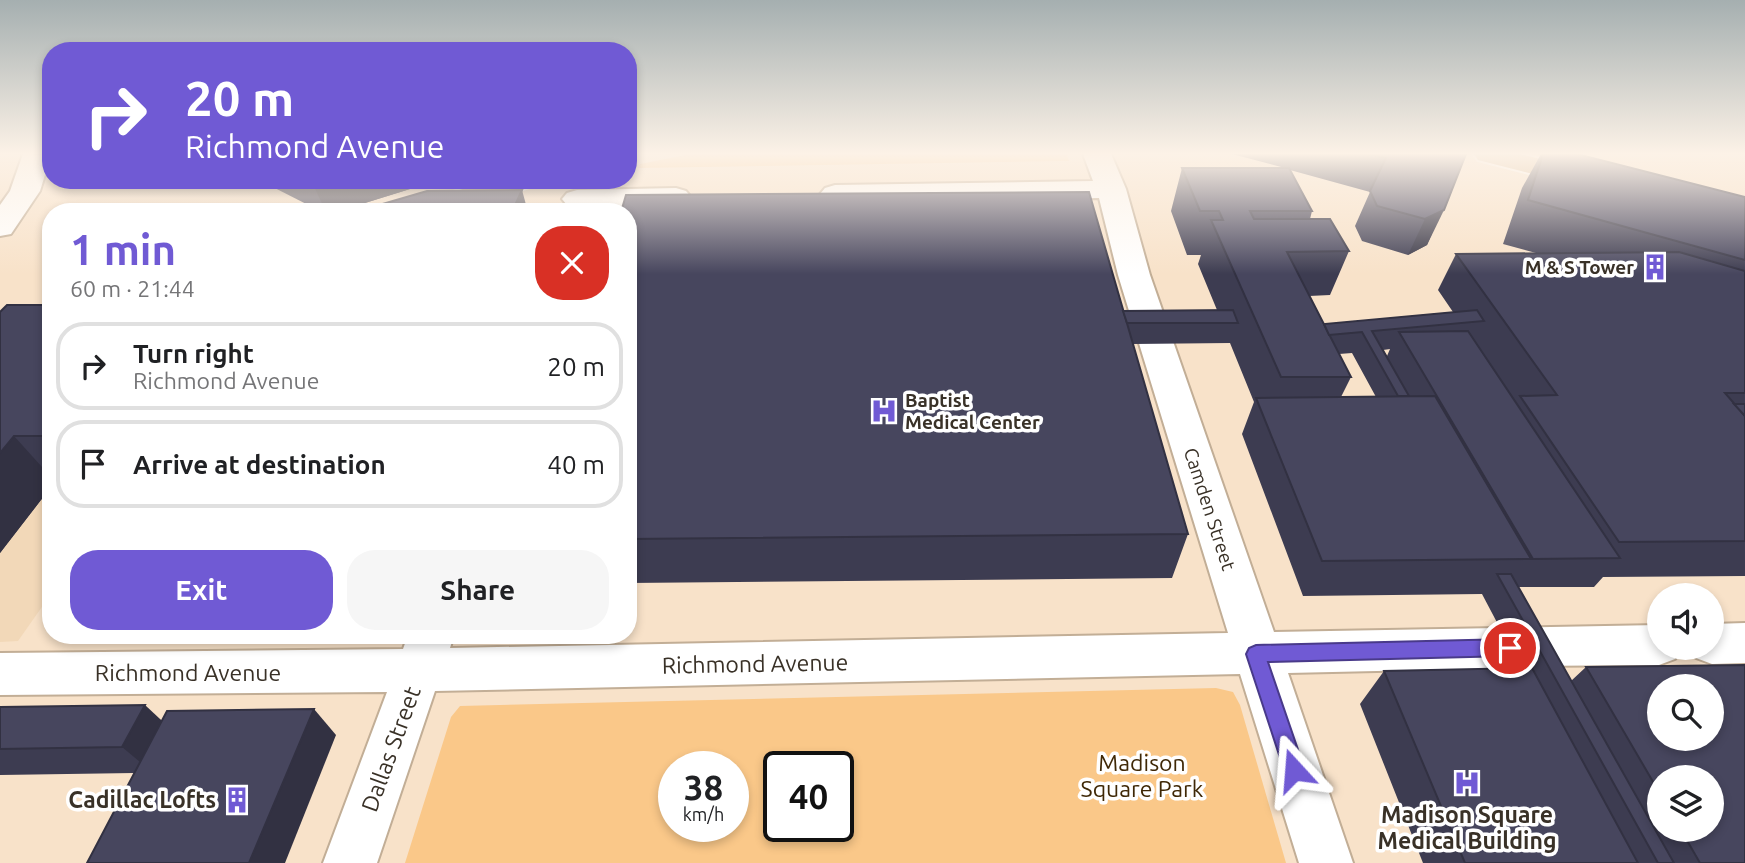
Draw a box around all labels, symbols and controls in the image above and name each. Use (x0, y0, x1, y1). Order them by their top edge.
icon: right (70, 70, 161, 161)
text: 20 m (185, 70, 294, 125)
text: Richmond Avenue (185, 128, 444, 164)
text: 1 min (70, 226, 176, 273)
button: close (535, 226, 609, 300)
building icon: M & S Tower (1640, 252, 1670, 282)
place label: M & S Tower (1525, 256, 1634, 278)
text: 60 m · 21:44 (70, 276, 195, 301)
text: Turn right (133, 339, 254, 368)
icon: right (74, 347, 112, 385)
text: 20 m (547, 352, 605, 381)
text: Richmond Avenue (133, 368, 319, 393)
place label: Baptist Medical Center (905, 389, 1040, 433)
hospital icon: Baptist Medical Center (869, 396, 899, 426)
icon: arrive (74, 445, 112, 483)
street label: Camden Street (1180, 445, 1240, 574)
text: Arrive at destination (133, 450, 386, 479)
text: 40 m (547, 450, 605, 479)
button: Exit (70, 550, 333, 630)
button: Share (347, 550, 609, 630)
map controls (1647, 583, 1724, 842)
button: sound (1647, 583, 1724, 660)
pin (1480, 618, 1540, 678)
icon: arrive (1491, 629, 1529, 667)
street label: Richmond Avenue (662, 649, 848, 678)
street label: Richmond Avenue (95, 660, 281, 685)
button: search (1647, 674, 1724, 751)
street label: Dallas Street (356, 683, 425, 815)
position arrow (1257, 733, 1331, 807)
park label: Madison Square Park (1081, 750, 1204, 801)
speed limit sign: 40 (763, 751, 854, 842)
button: layers (1647, 765, 1724, 842)
text: 38 (684, 767, 723, 807)
hospital icon: Madison Square Medical Building (1452, 768, 1482, 798)
building icon: Cadillac Lofts (222, 785, 252, 815)
place label: Cadillac Lofts (68, 787, 216, 812)
place label: Madison Square Medical Building (1378, 802, 1556, 853)
text: km/h (683, 804, 724, 824)

